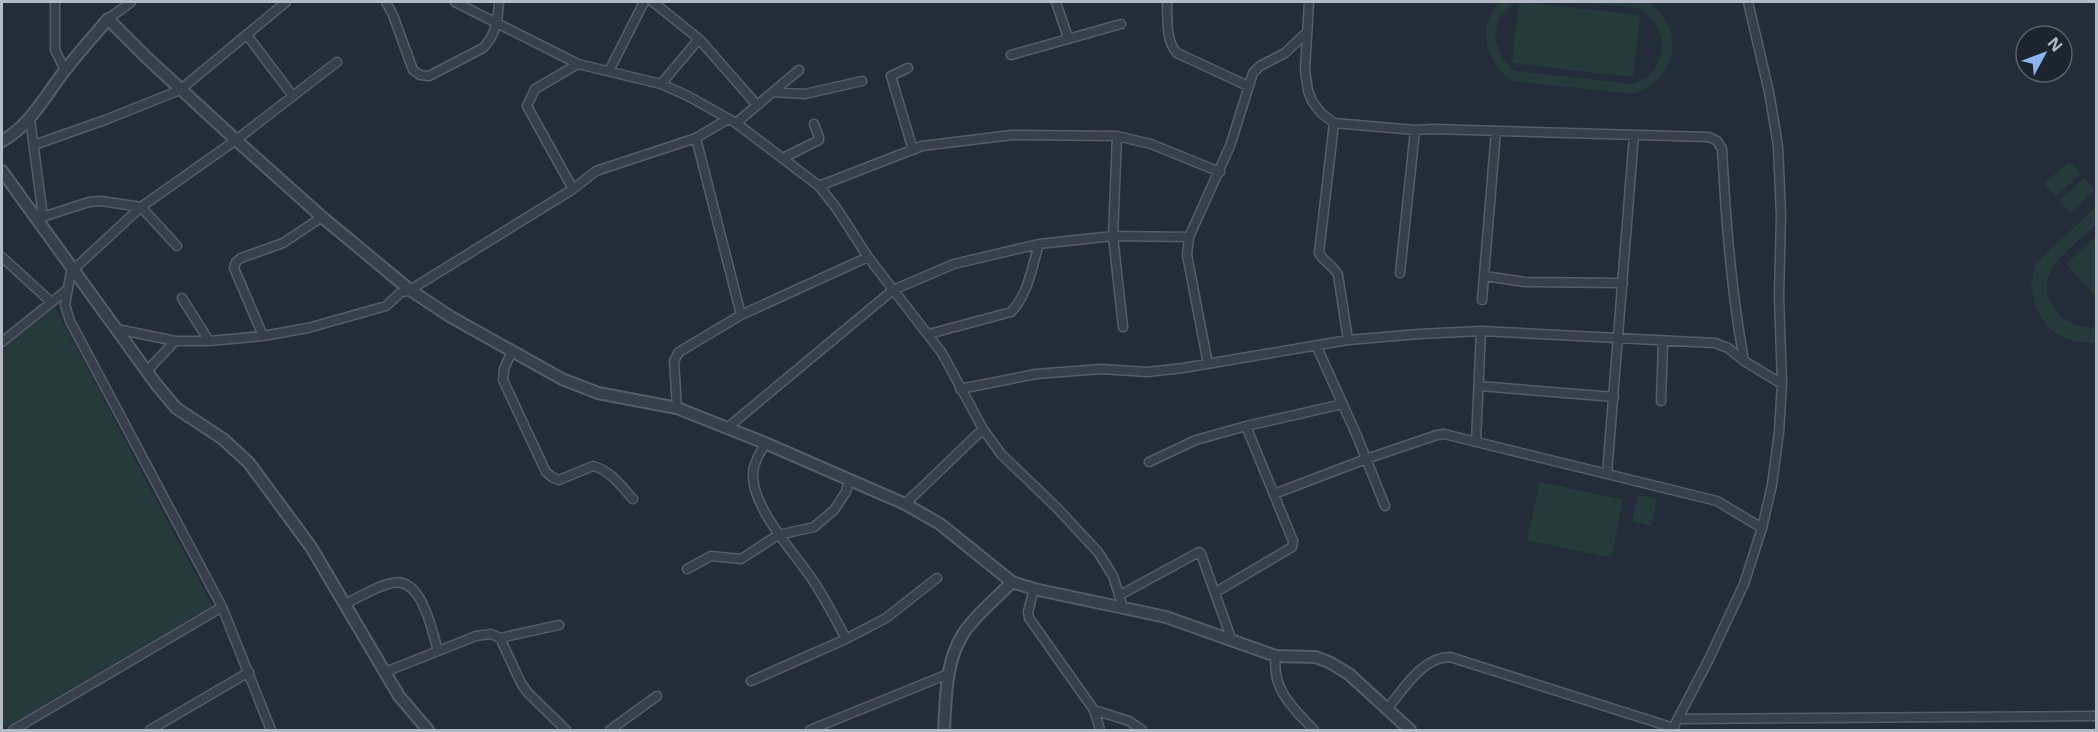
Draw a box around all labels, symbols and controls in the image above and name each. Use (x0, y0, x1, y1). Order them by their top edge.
north arrow (2014, 24, 2074, 84)
text: N (2043, 32, 2068, 56)

